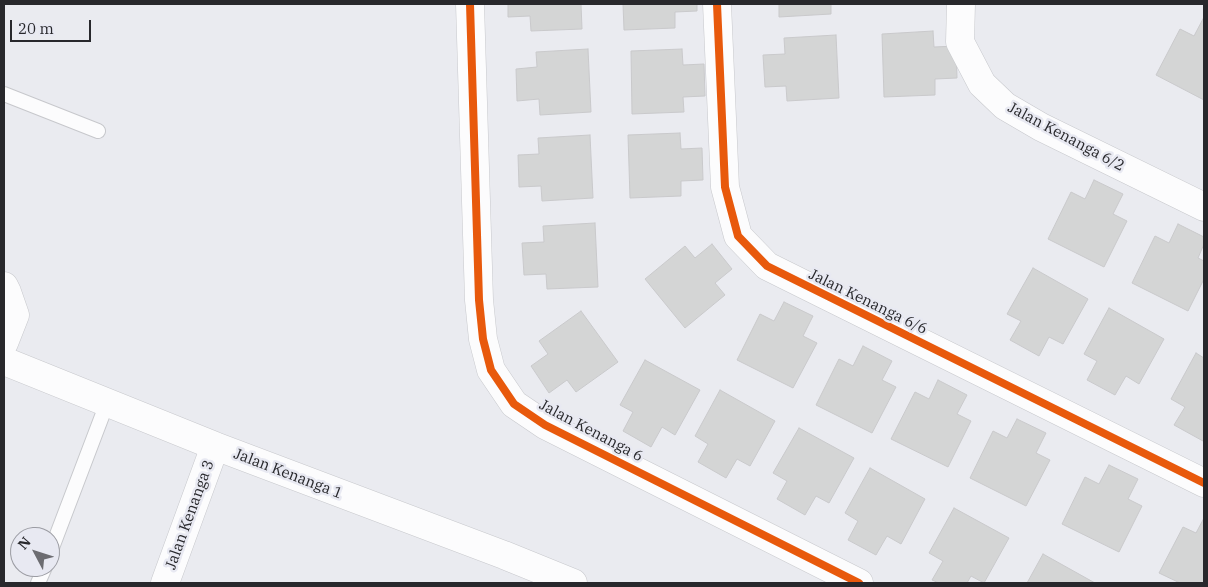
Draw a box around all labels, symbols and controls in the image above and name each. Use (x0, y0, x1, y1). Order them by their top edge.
scale bar (12, 10, 94, 42)
text: 20 m (18, 19, 54, 38)
street label: Jalan Kenanga 6/2 (1005, 99, 1127, 175)
street label: Jalan Kenanga 6/6 (806, 265, 930, 339)
street label: Jalan Kenanga 6 (536, 396, 646, 466)
street label: Jalan Kenanga 1 (231, 445, 345, 503)
street label: Jalan Kenanga 3 (162, 458, 218, 572)
north arrow (10, 527, 60, 577)
text: N (14, 533, 35, 553)

